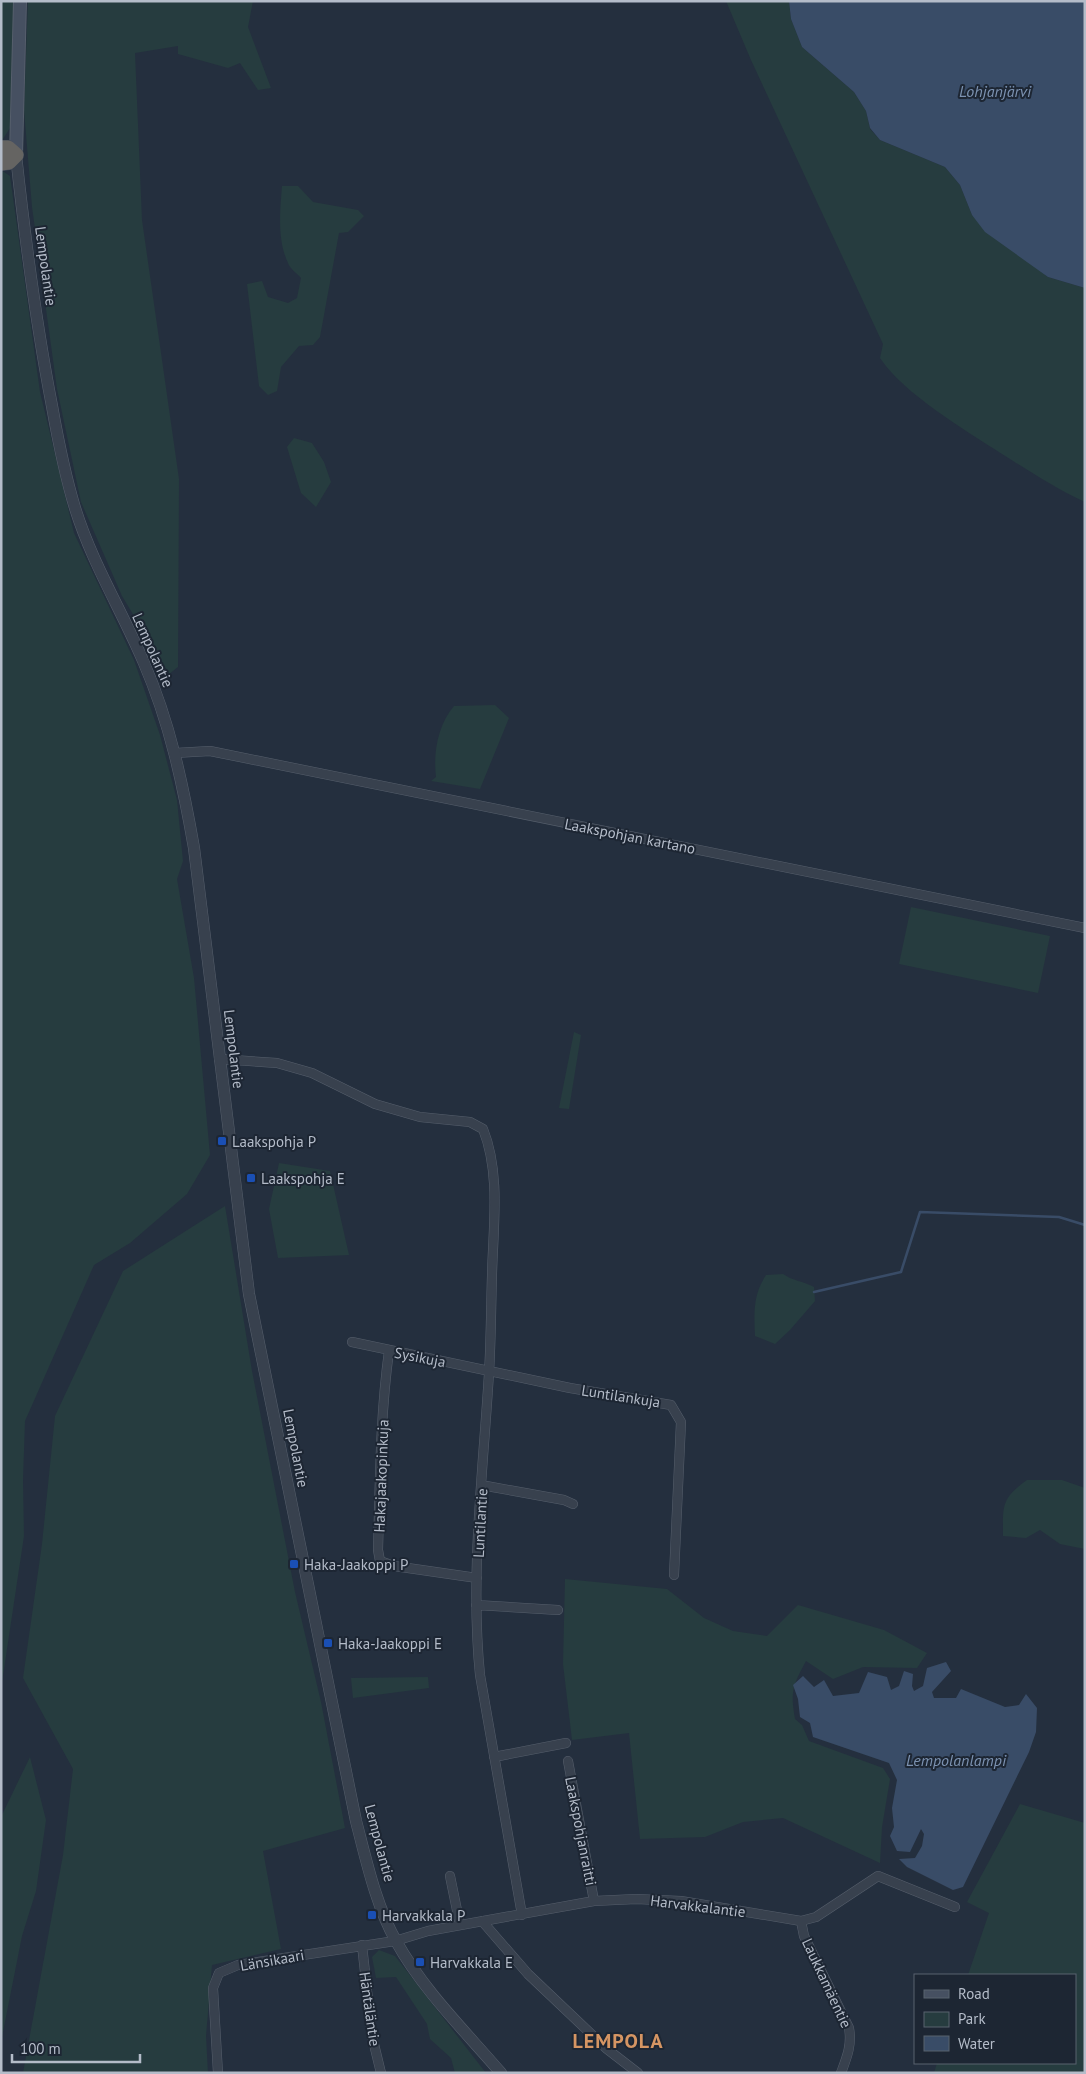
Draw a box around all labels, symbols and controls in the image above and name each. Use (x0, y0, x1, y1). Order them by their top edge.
water label: Lohjanjärvi (959, 81, 1032, 101)
street label: Lempolantie (31, 225, 61, 307)
street label: Lempolantie (128, 610, 178, 690)
street label: Laakspohjan kartano (563, 814, 697, 858)
street label: Lempolantie (220, 1008, 248, 1090)
place label: Laakspohja P (232, 1132, 316, 1151)
marker: Laakspohja P (216, 1135, 228, 1147)
place label: Laakspohja E (261, 1169, 345, 1188)
marker: Laakspohja E (245, 1172, 257, 1184)
street label: Sysikuja (393, 1343, 447, 1371)
street label: Luntilankuja (580, 1380, 662, 1412)
street label: Lempolantie (279, 1407, 313, 1489)
street label: Hakajaakopinkuja (370, 1419, 392, 1533)
street label: Luntilantie (469, 1488, 491, 1558)
place label: Haka-Jaakoppi P (304, 1555, 408, 1574)
marker: Haka-Jaakoppi P (288, 1558, 300, 1570)
place label: Haka-Jaakoppi E (338, 1634, 442, 1653)
marker: Haka-Jaakoppi E (322, 1637, 334, 1649)
water label: Lempolanlampi (906, 1750, 1007, 1770)
street label: Laakspohjanraitti (561, 1775, 601, 1887)
street label: Lempolantie (361, 1802, 399, 1884)
street label: Harvakkalantie (649, 1891, 747, 1921)
place label: Harvakkala P (382, 1906, 465, 1925)
marker: Harvakkala P (366, 1909, 378, 1921)
street label: Laukkamäentie (798, 1935, 856, 2031)
street label: Länsikaari (238, 1945, 306, 1975)
place label: Harvakkala E (430, 1953, 513, 1972)
marker: Harvakkala E (414, 1956, 426, 1968)
street label: Häntäläntie (355, 1971, 385, 2047)
legend (914, 1974, 1076, 2064)
text: Road (958, 1984, 990, 2003)
text: Park (958, 2009, 986, 2028)
district label: LEMPOLA (573, 2028, 663, 2054)
scale bar (12, 2032, 140, 2064)
text: Water (958, 2034, 995, 2053)
text: 100 m (20, 2039, 61, 2058)

